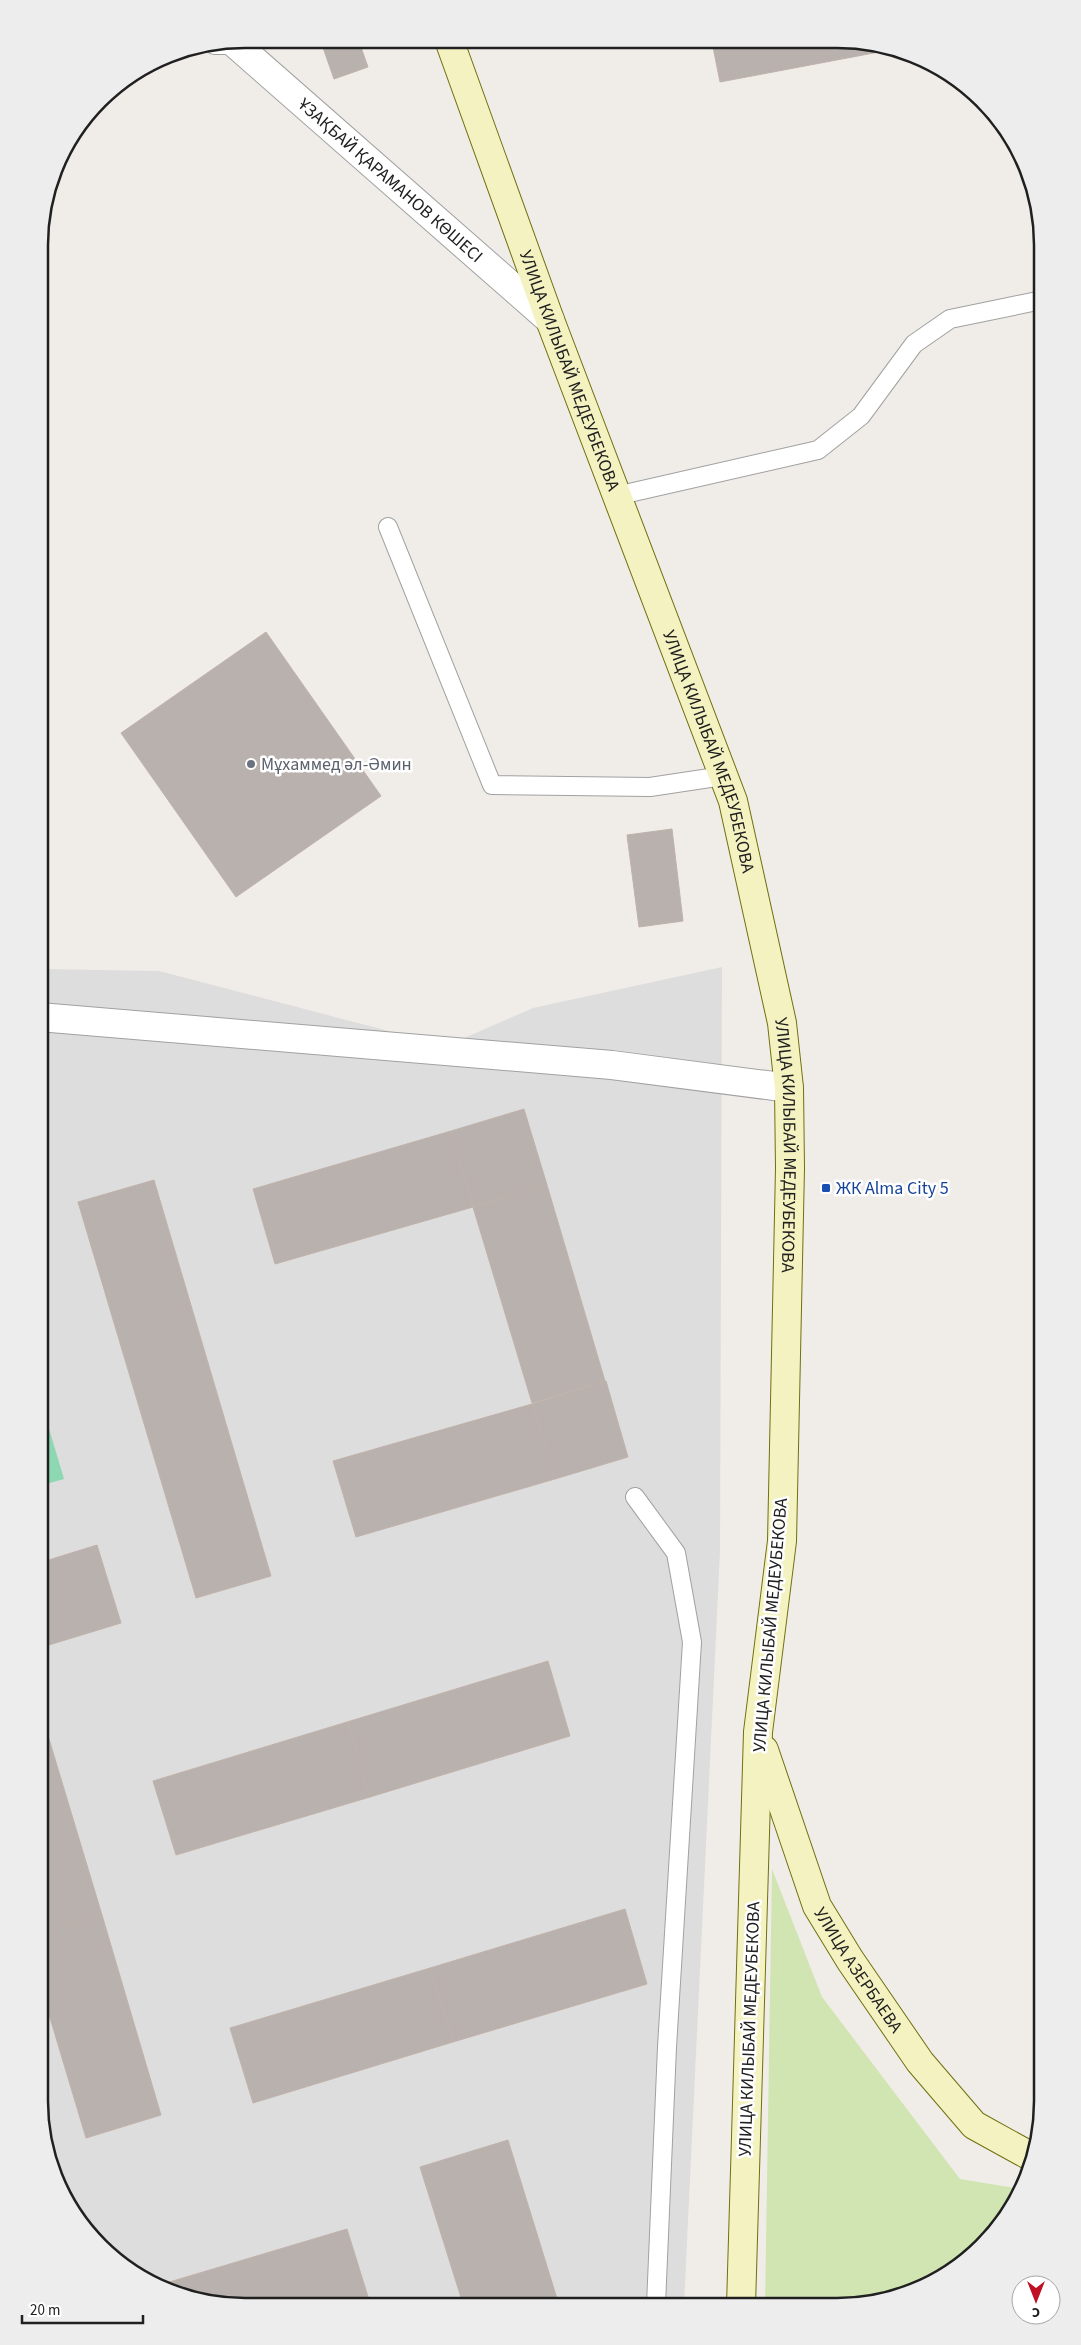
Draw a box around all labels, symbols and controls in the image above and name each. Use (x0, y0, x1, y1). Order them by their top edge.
street label: ҰЗАҚБАЙ ҚАРАМАНОВ КӨШЕСІ (292, 92, 488, 269)
street label: УЛИЦА КИЛЫБАЙ МЕДЕУБЕКОВА (513, 247, 626, 495)
street label: УЛИЦА КИЛЫБАЙ МЕДЕУБЕКОВА (656, 627, 761, 876)
place label: Мұхаммед әл-Әмин (261, 752, 412, 777)
marker: Мұхаммед әл-Әмин (245, 758, 257, 770)
street label: УЛИЦА КИЛЫБАЙ МЕДЕУБЕКОВА (768, 1015, 802, 1273)
place label: ЖК Alma City 5 (836, 1176, 949, 1201)
marker: ЖК Alma City 5 (820, 1182, 832, 1194)
street label: УЛИЦА КИЛЫБАЙ МЕДЕУБЕКОВА (747, 1497, 794, 1753)
street label: УЛИЦА КИЛЫБАЙ МЕДЕУБЕКОВА (733, 1901, 766, 2157)
street label: УЛИЦА АЗЕРБАЕВА (808, 1903, 909, 2038)
north arrow (1011, 2275, 1061, 2325)
scale bar (22, 2292, 144, 2324)
text: 20 m (30, 2300, 60, 2321)
text: С (1032, 2302, 1040, 2322)

